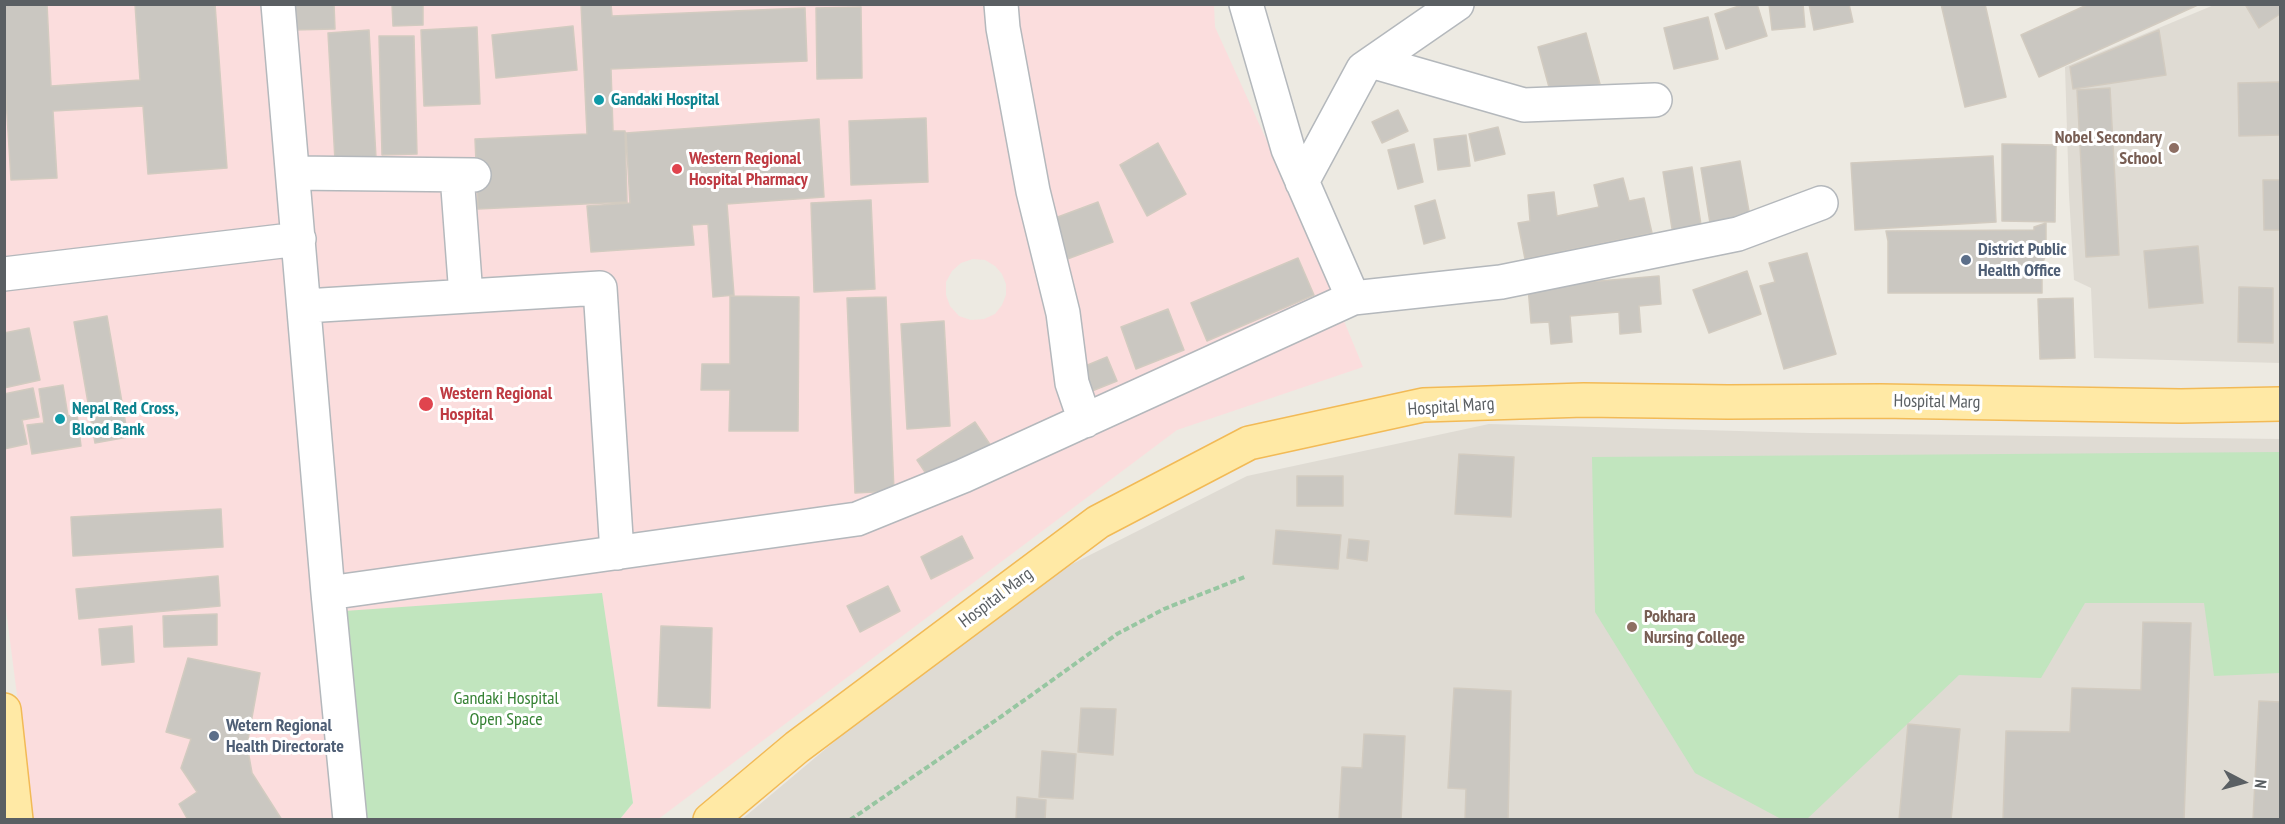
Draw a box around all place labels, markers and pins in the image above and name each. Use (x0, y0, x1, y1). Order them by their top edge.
place label: Gandaki Hospital (611, 89, 719, 111)
marker: Gandaki Hospital (592, 93, 606, 107)
place label: Nobel Secondary School (2055, 127, 2162, 170)
marker: Nobel Secondary School (2167, 141, 2181, 155)
place label: Western Regional Hospital Pharmacy (689, 148, 808, 190)
marker: Western Regional Hospital Pharmacy (670, 162, 684, 176)
place label: District Public Health Office (1978, 239, 2067, 282)
marker: District Public Health Office (1959, 253, 1973, 267)
place label: Western Regional Hospital (440, 383, 552, 426)
marker: Western Regional Hospital (417, 395, 435, 413)
place label: Nepal Red Cross, Blood Bank (72, 398, 179, 440)
marker: Nepal Red Cross, Blood Bank (53, 412, 67, 426)
place label: Pokhara Nursing College (1644, 606, 1745, 648)
marker: Pokhara Nursing College (1625, 620, 1639, 634)
place label: Wetern Regional Health Directorate (226, 715, 344, 758)
marker: Wetern Regional Health Directorate (207, 729, 221, 743)

